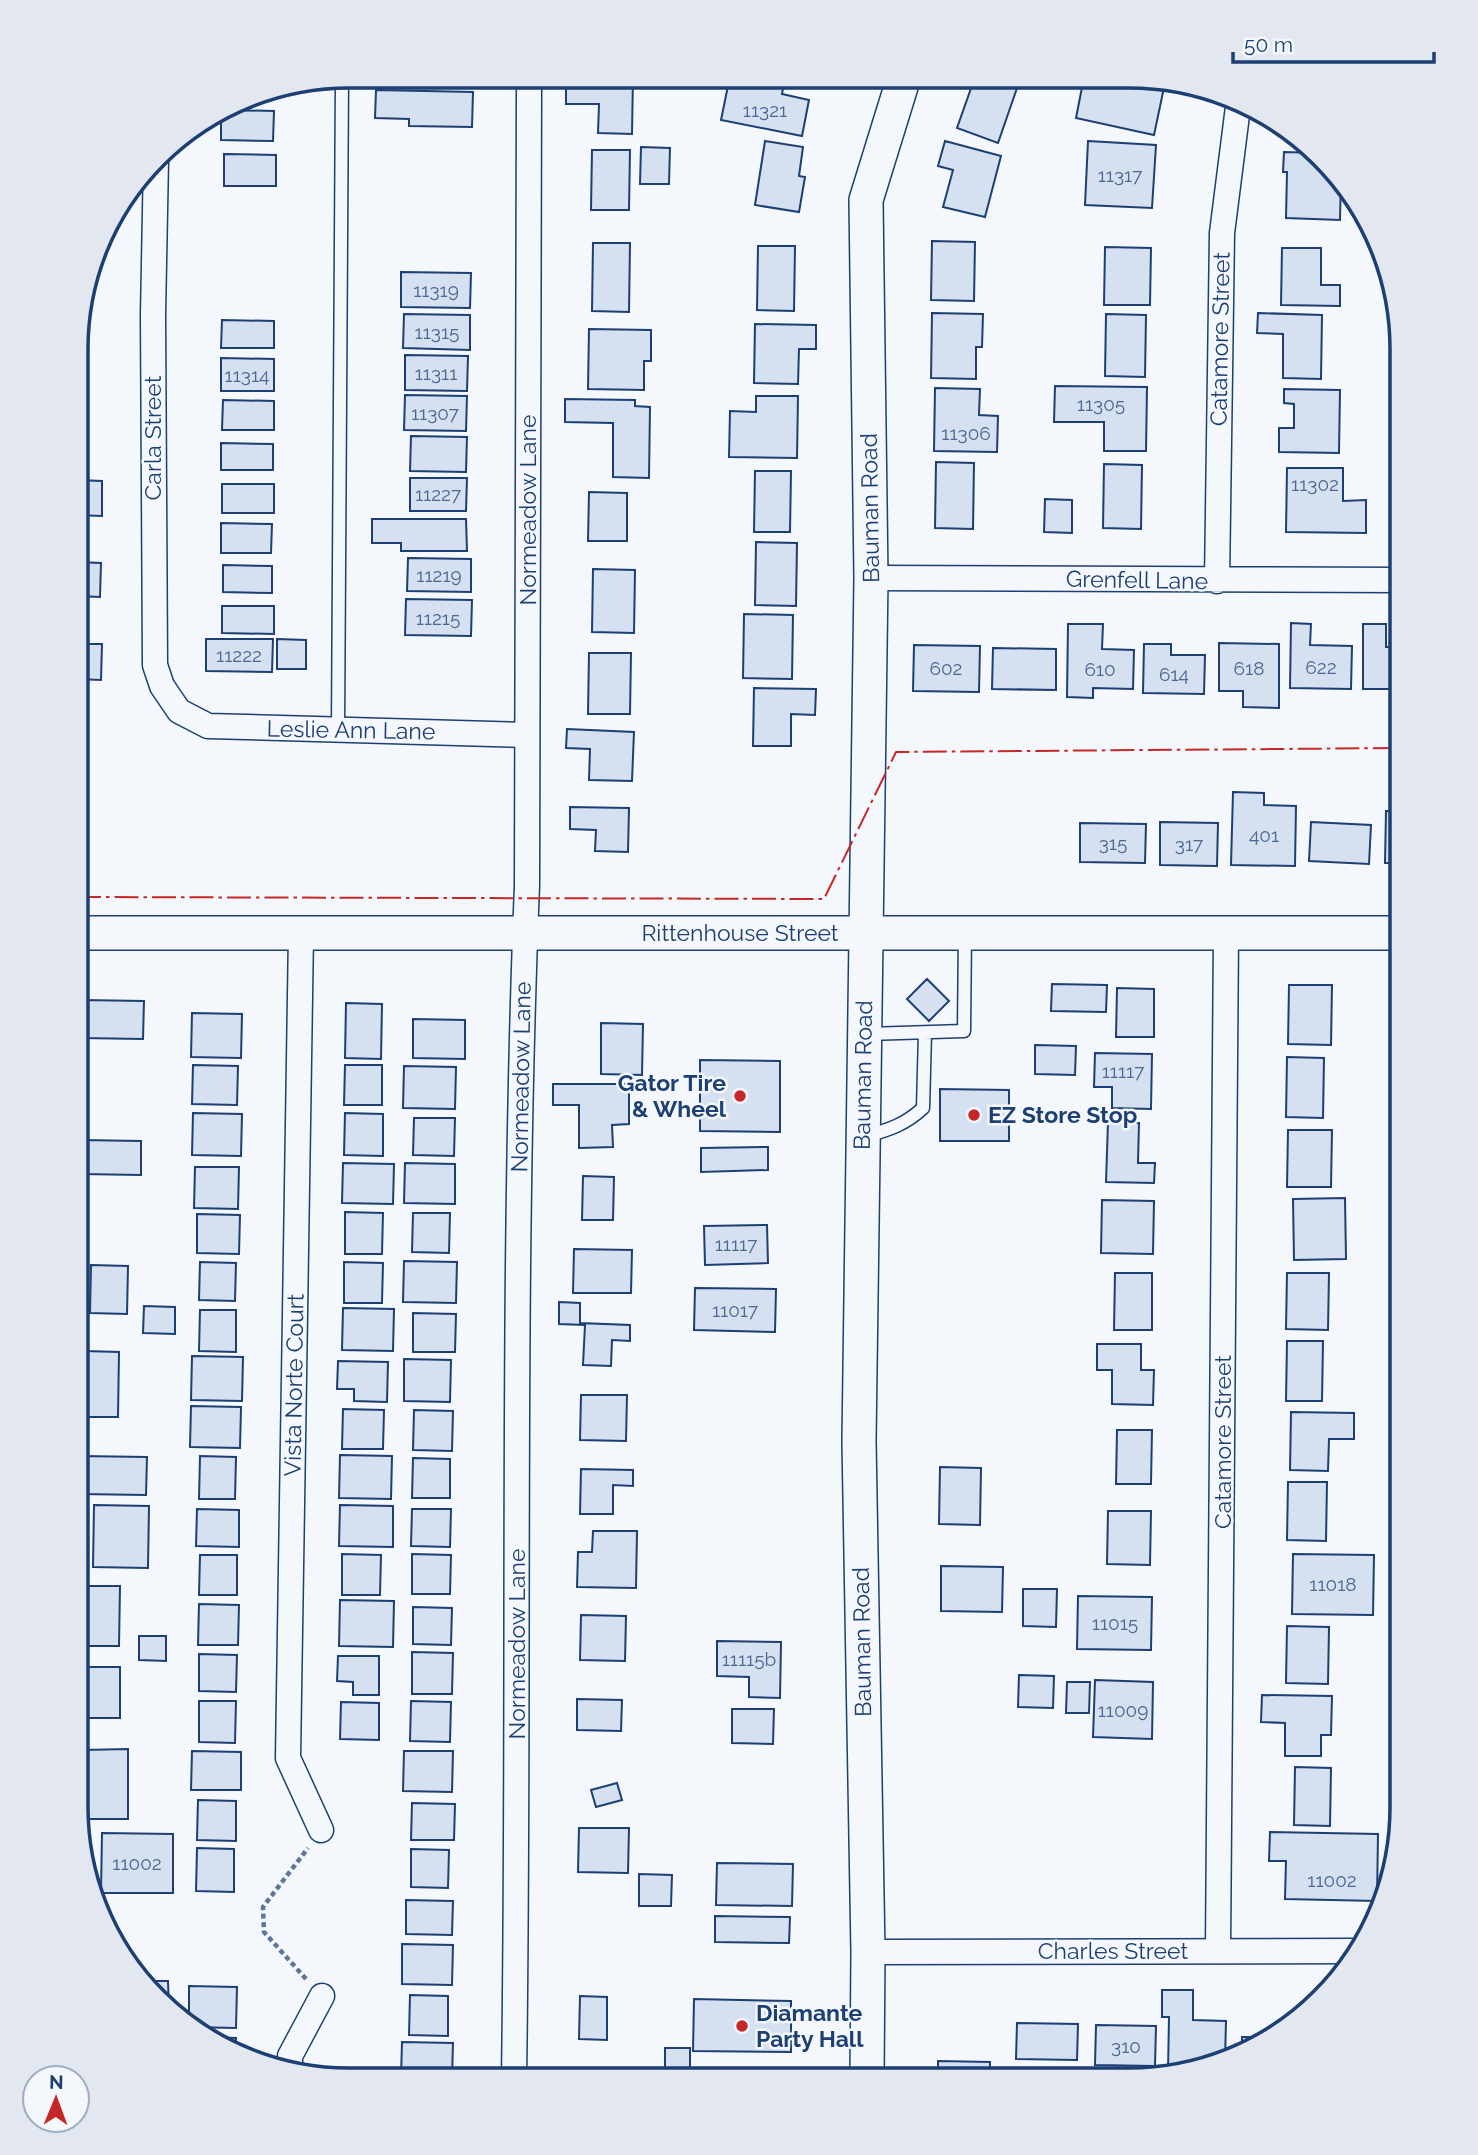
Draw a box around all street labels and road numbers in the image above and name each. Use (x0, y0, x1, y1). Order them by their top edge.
street label: Catamore Street (1204, 251, 1235, 426)
street label: Carla Street (139, 375, 166, 500)
street label: Normeadow Lane (514, 415, 541, 605)
street label: Bauman Road (855, 433, 884, 583)
street label: Grenfell Lane (1066, 565, 1208, 594)
street label: Leslie Ann Lane (266, 715, 436, 744)
street label: Rittenhouse Street (641, 919, 839, 946)
street label: Normeadow Lane (505, 981, 536, 1173)
street label: Bauman Road (848, 1000, 877, 1150)
street label: Vista Norte Court (278, 1293, 309, 1477)
street label: Catamore Street (1209, 1355, 1236, 1529)
street label: Normeadow Lane (503, 1549, 530, 1739)
street label: Bauman Road (847, 1567, 876, 1717)
street label: Charles Street (1038, 1937, 1188, 1964)

